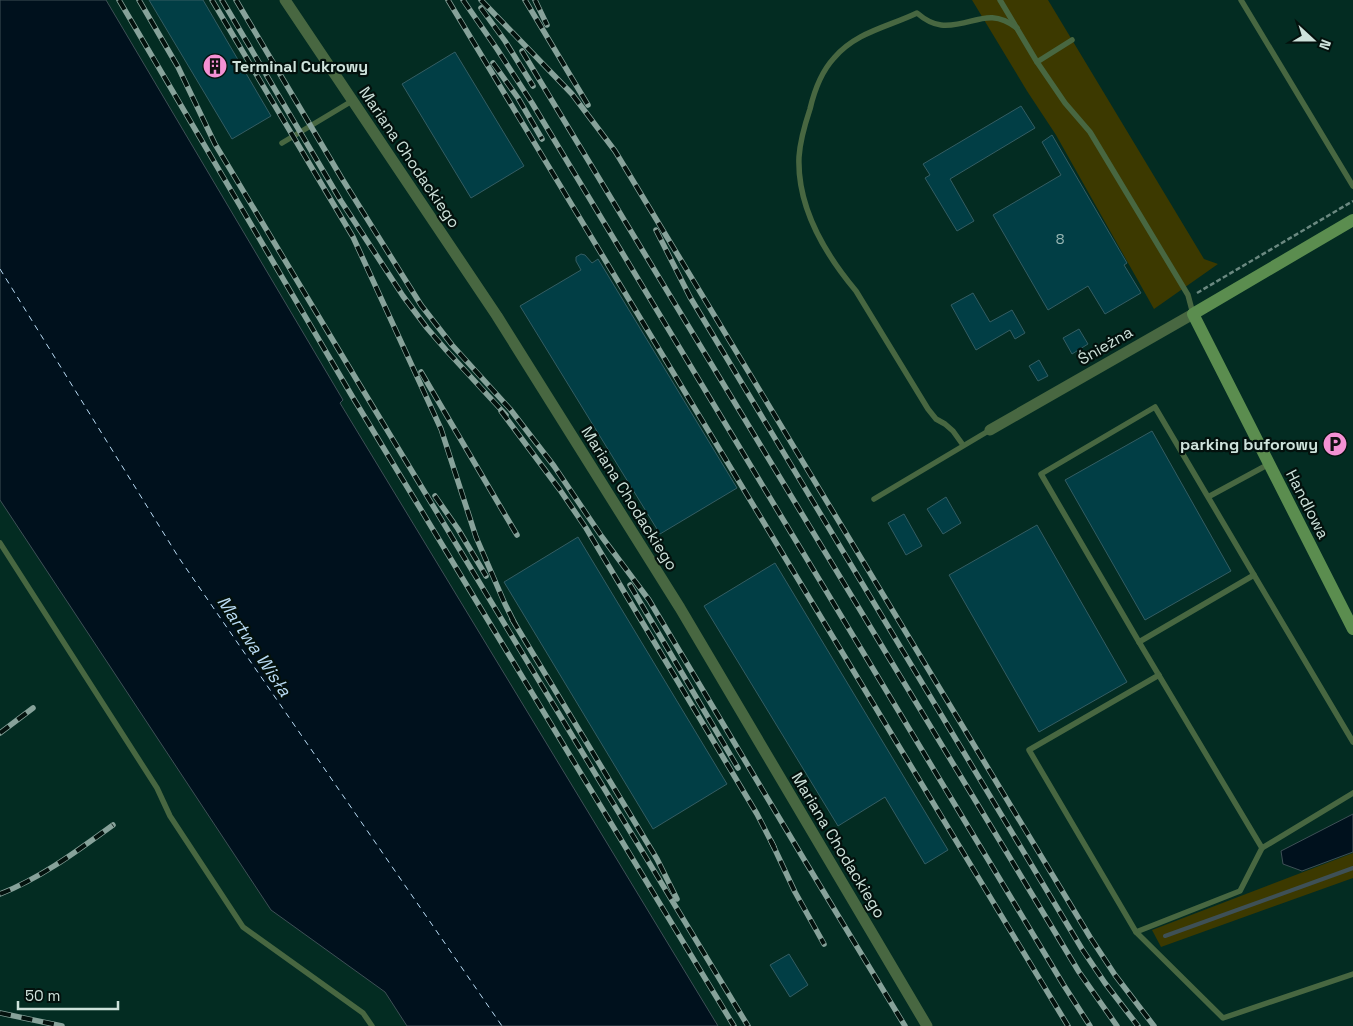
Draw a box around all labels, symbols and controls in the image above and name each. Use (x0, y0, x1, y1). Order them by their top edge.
north arrow (1288, 15, 1338, 65)
text: N (1315, 37, 1335, 52)
building icon: Terminal Cukrowy (202, 53, 228, 79)
place label: Terminal Cukrowy (232, 56, 368, 77)
street label: Mariana Chodackiego (354, 82, 465, 232)
house number: 8 (1056, 230, 1065, 248)
street label: Śnieżna (1074, 321, 1137, 370)
street label: Mariana Chodackiego (577, 422, 683, 574)
parking icon: parking buforowy (1322, 431, 1348, 457)
place label: parking buforowy (1180, 434, 1318, 455)
street label: Handlowa (1281, 466, 1334, 543)
water label: Martwa Wisła (212, 591, 297, 701)
street label: Mariana Chodackiego (787, 769, 890, 922)
scale bar (18, 978, 118, 1010)
text: 50 m (25, 986, 60, 1005)

